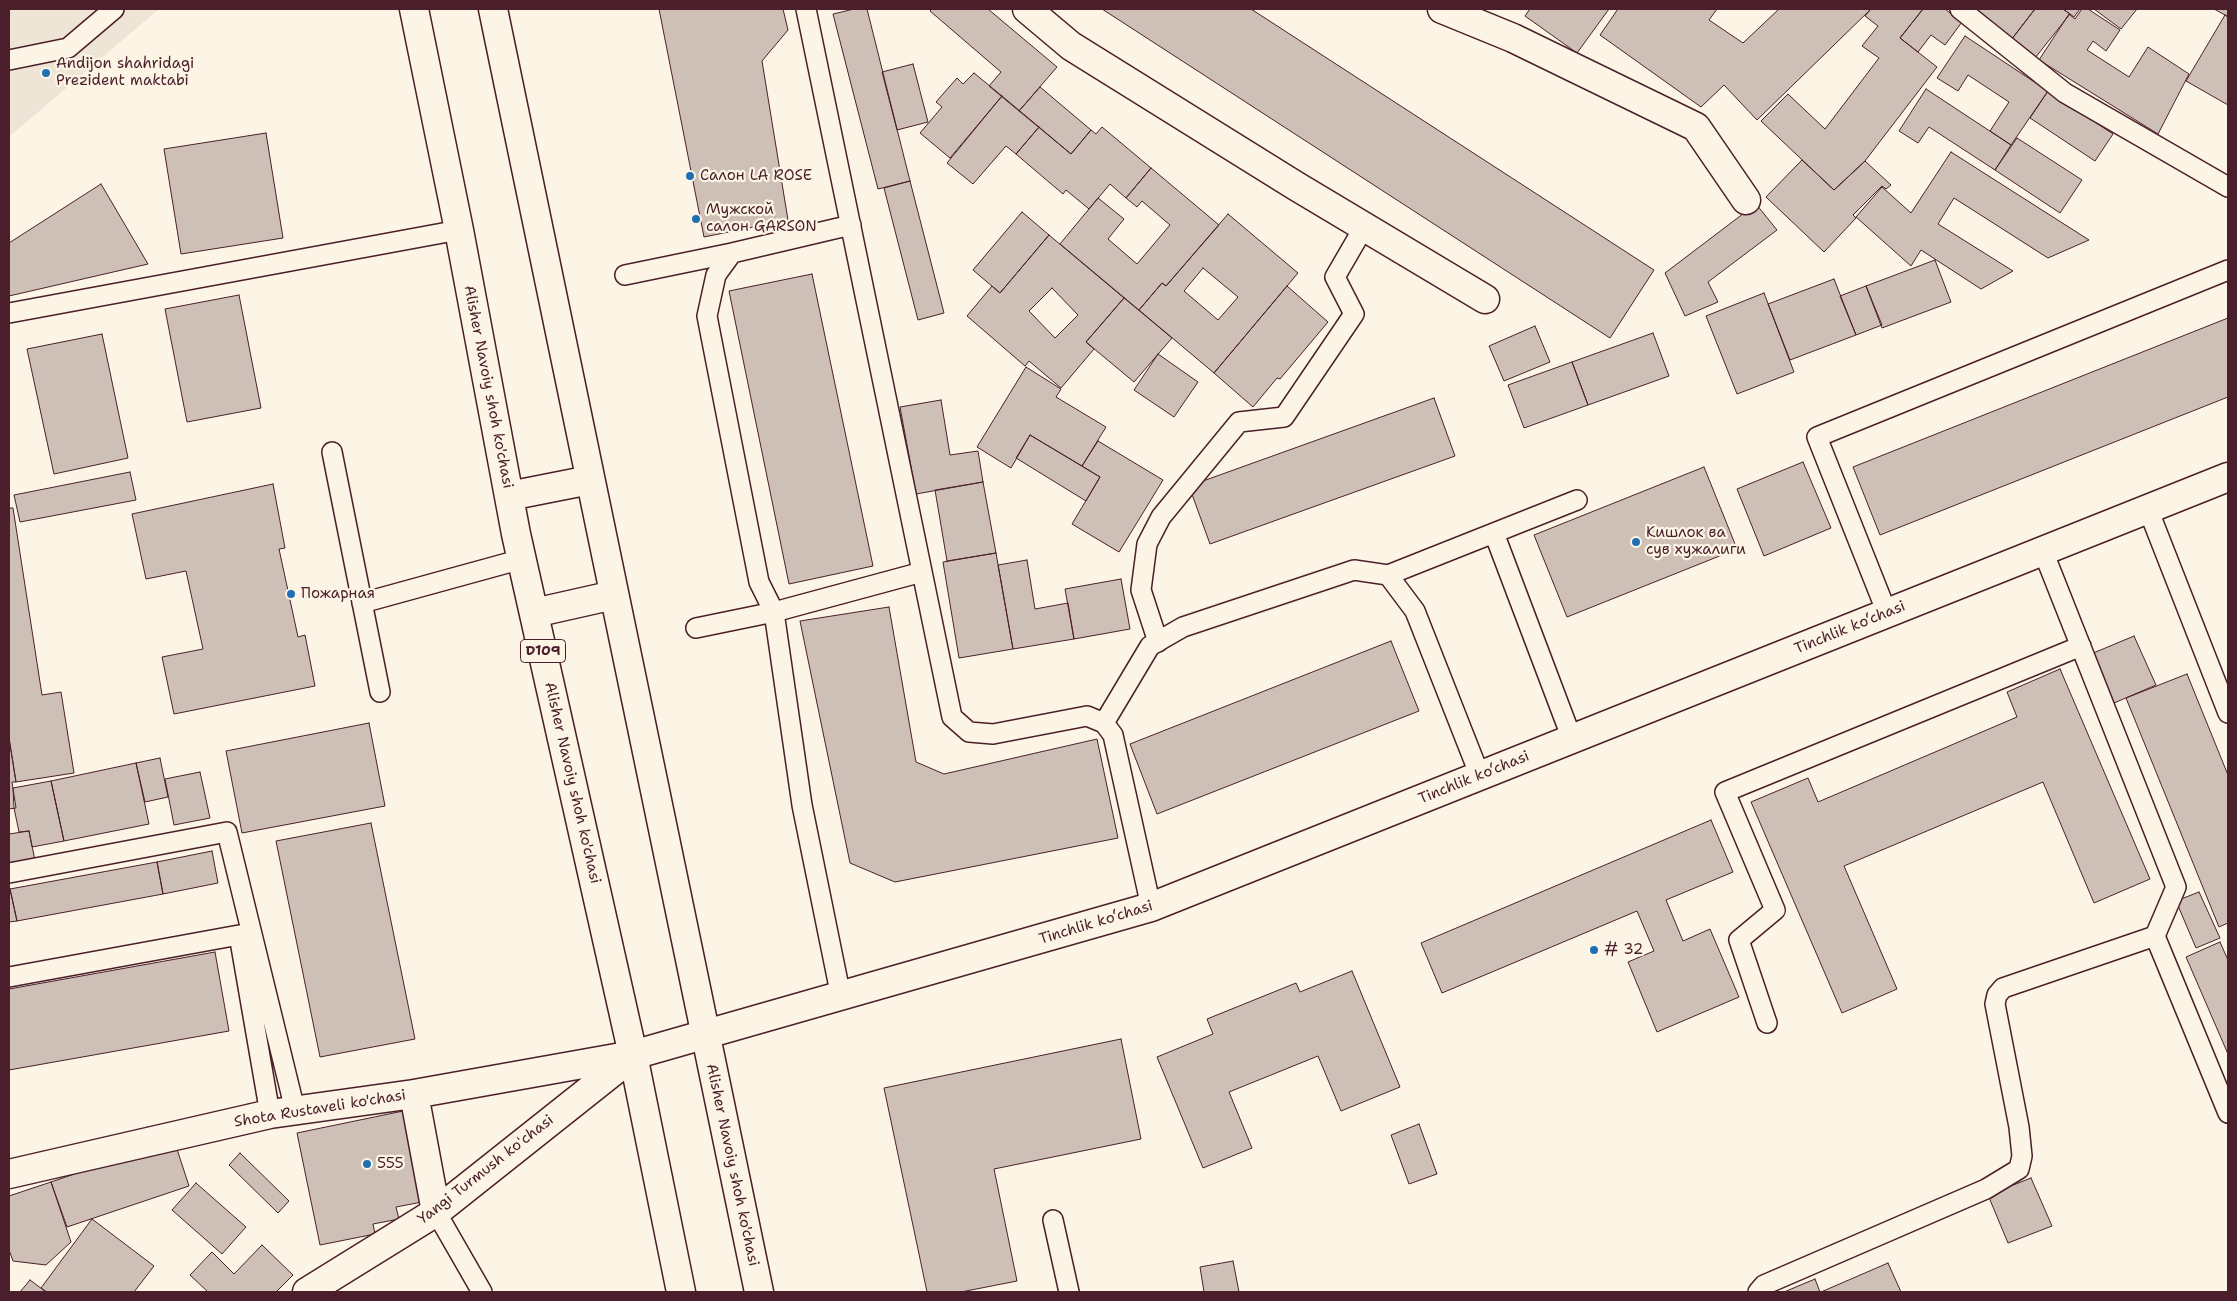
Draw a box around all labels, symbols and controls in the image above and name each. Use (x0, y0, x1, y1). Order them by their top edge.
place label: Andijon shahridagi Prezident maktabi (56, 55, 194, 90)
marker: Andijon shahridagi Prezident maktabi (40, 67, 52, 79)
place label: Салон LA ROSE (700, 167, 812, 185)
marker: Салон LA ROSE (684, 170, 696, 182)
place label: Мужской салон GARSON (706, 201, 817, 236)
marker: Мужской салон GARSON (690, 213, 702, 225)
street label: Alisher Navoiy shoh ko'chasi (459, 284, 517, 490)
place label: Кишлок ва сув хужалиги (1646, 524, 1746, 559)
marker: Кишлок ва сув хужалиги (1630, 536, 1642, 548)
place label: Пожарная (301, 585, 375, 603)
marker: Пожарная (285, 588, 297, 600)
street label: Tinchlik kо‘chasi (1792, 598, 1908, 658)
road number: D109 (520, 640, 566, 662)
street label: Alisher Navoiy shoh ko'chasi (540, 680, 604, 886)
street label: Tinchlik kо‘chasi (1416, 748, 1532, 808)
street label: Tinchlik kо‘chasi (1037, 897, 1155, 949)
place label: # 32 (1604, 941, 1643, 959)
marker: # 32 (1588, 944, 1600, 956)
street label: Alisher Navoiy shoh ko'chasi (702, 1062, 762, 1268)
street label: Shota Rustaveli ko'chasi (233, 1087, 407, 1131)
street label: Yangi Turmush koʻchasi (415, 1111, 557, 1229)
place label: 555 (377, 1155, 404, 1173)
marker: 555 (361, 1158, 373, 1170)

